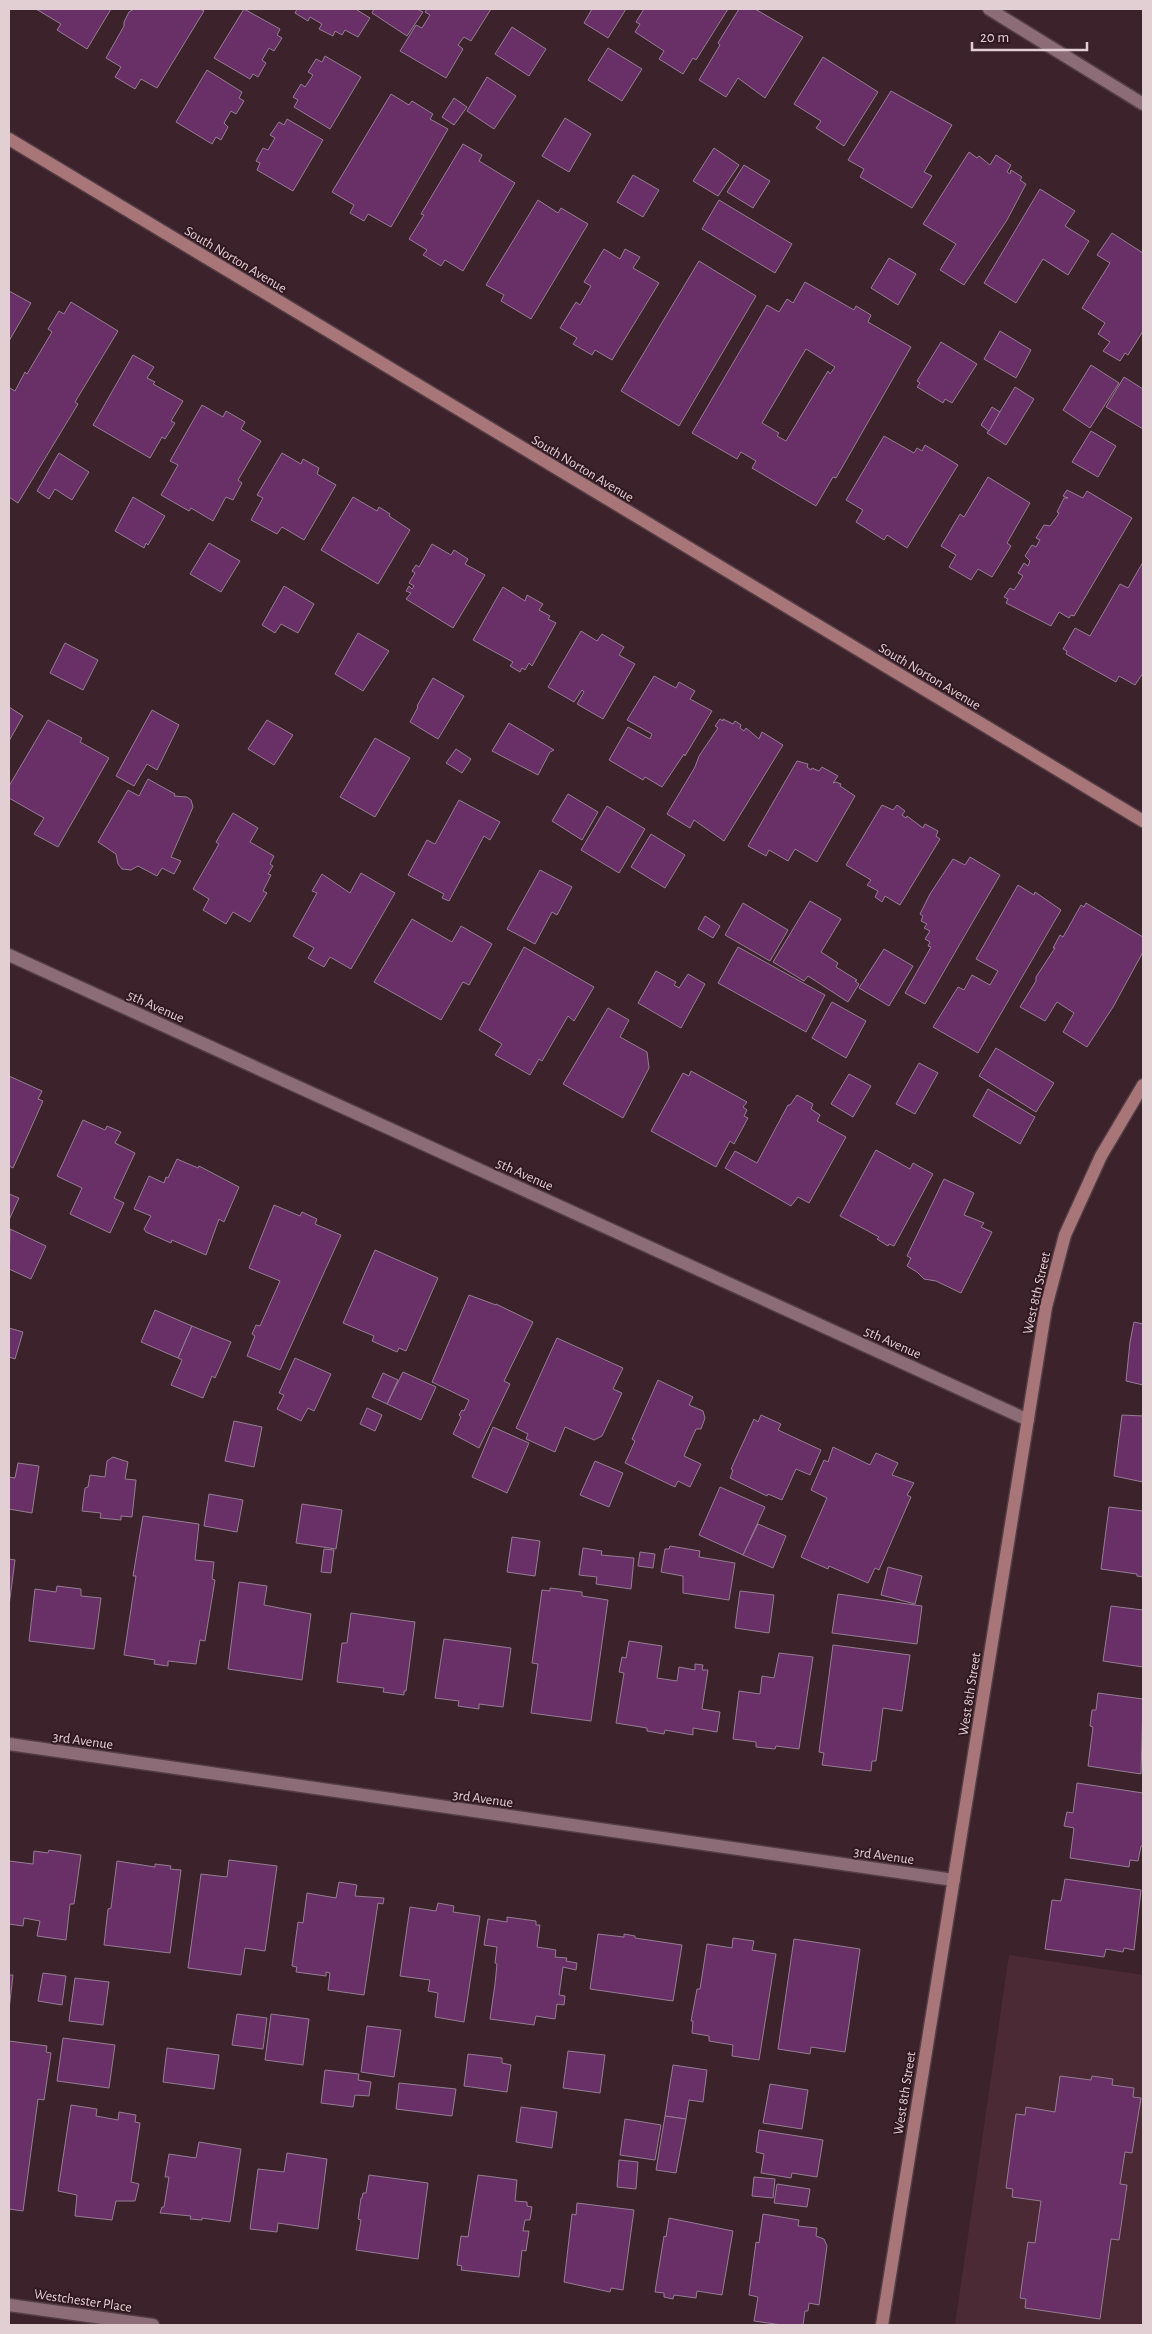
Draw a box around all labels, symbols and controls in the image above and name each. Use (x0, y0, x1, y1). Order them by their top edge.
scale bar (972, 20, 1087, 52)
text: 20 m (980, 30, 1009, 45)
street label: South Norton Avenue (182, 224, 289, 296)
street label: South Norton Avenue (529, 433, 636, 505)
street label: South Norton Avenue (876, 641, 983, 713)
street label: 5th Avenue (125, 988, 186, 1026)
street label: 5th Avenue (494, 1156, 555, 1194)
street label: West 8th Street (1021, 1250, 1053, 1336)
street label: 5th Avenue (862, 1324, 923, 1362)
street label: West 8th Street (957, 1651, 984, 1737)
street label: 3rd Avenue (52, 1730, 114, 1752)
street label: 3rd Avenue (452, 1788, 514, 1810)
street label: 3rd Avenue (853, 1845, 915, 1867)
street label: West 8th Street (892, 2050, 919, 2136)
street label: Westchester Place (33, 2287, 133, 2315)

